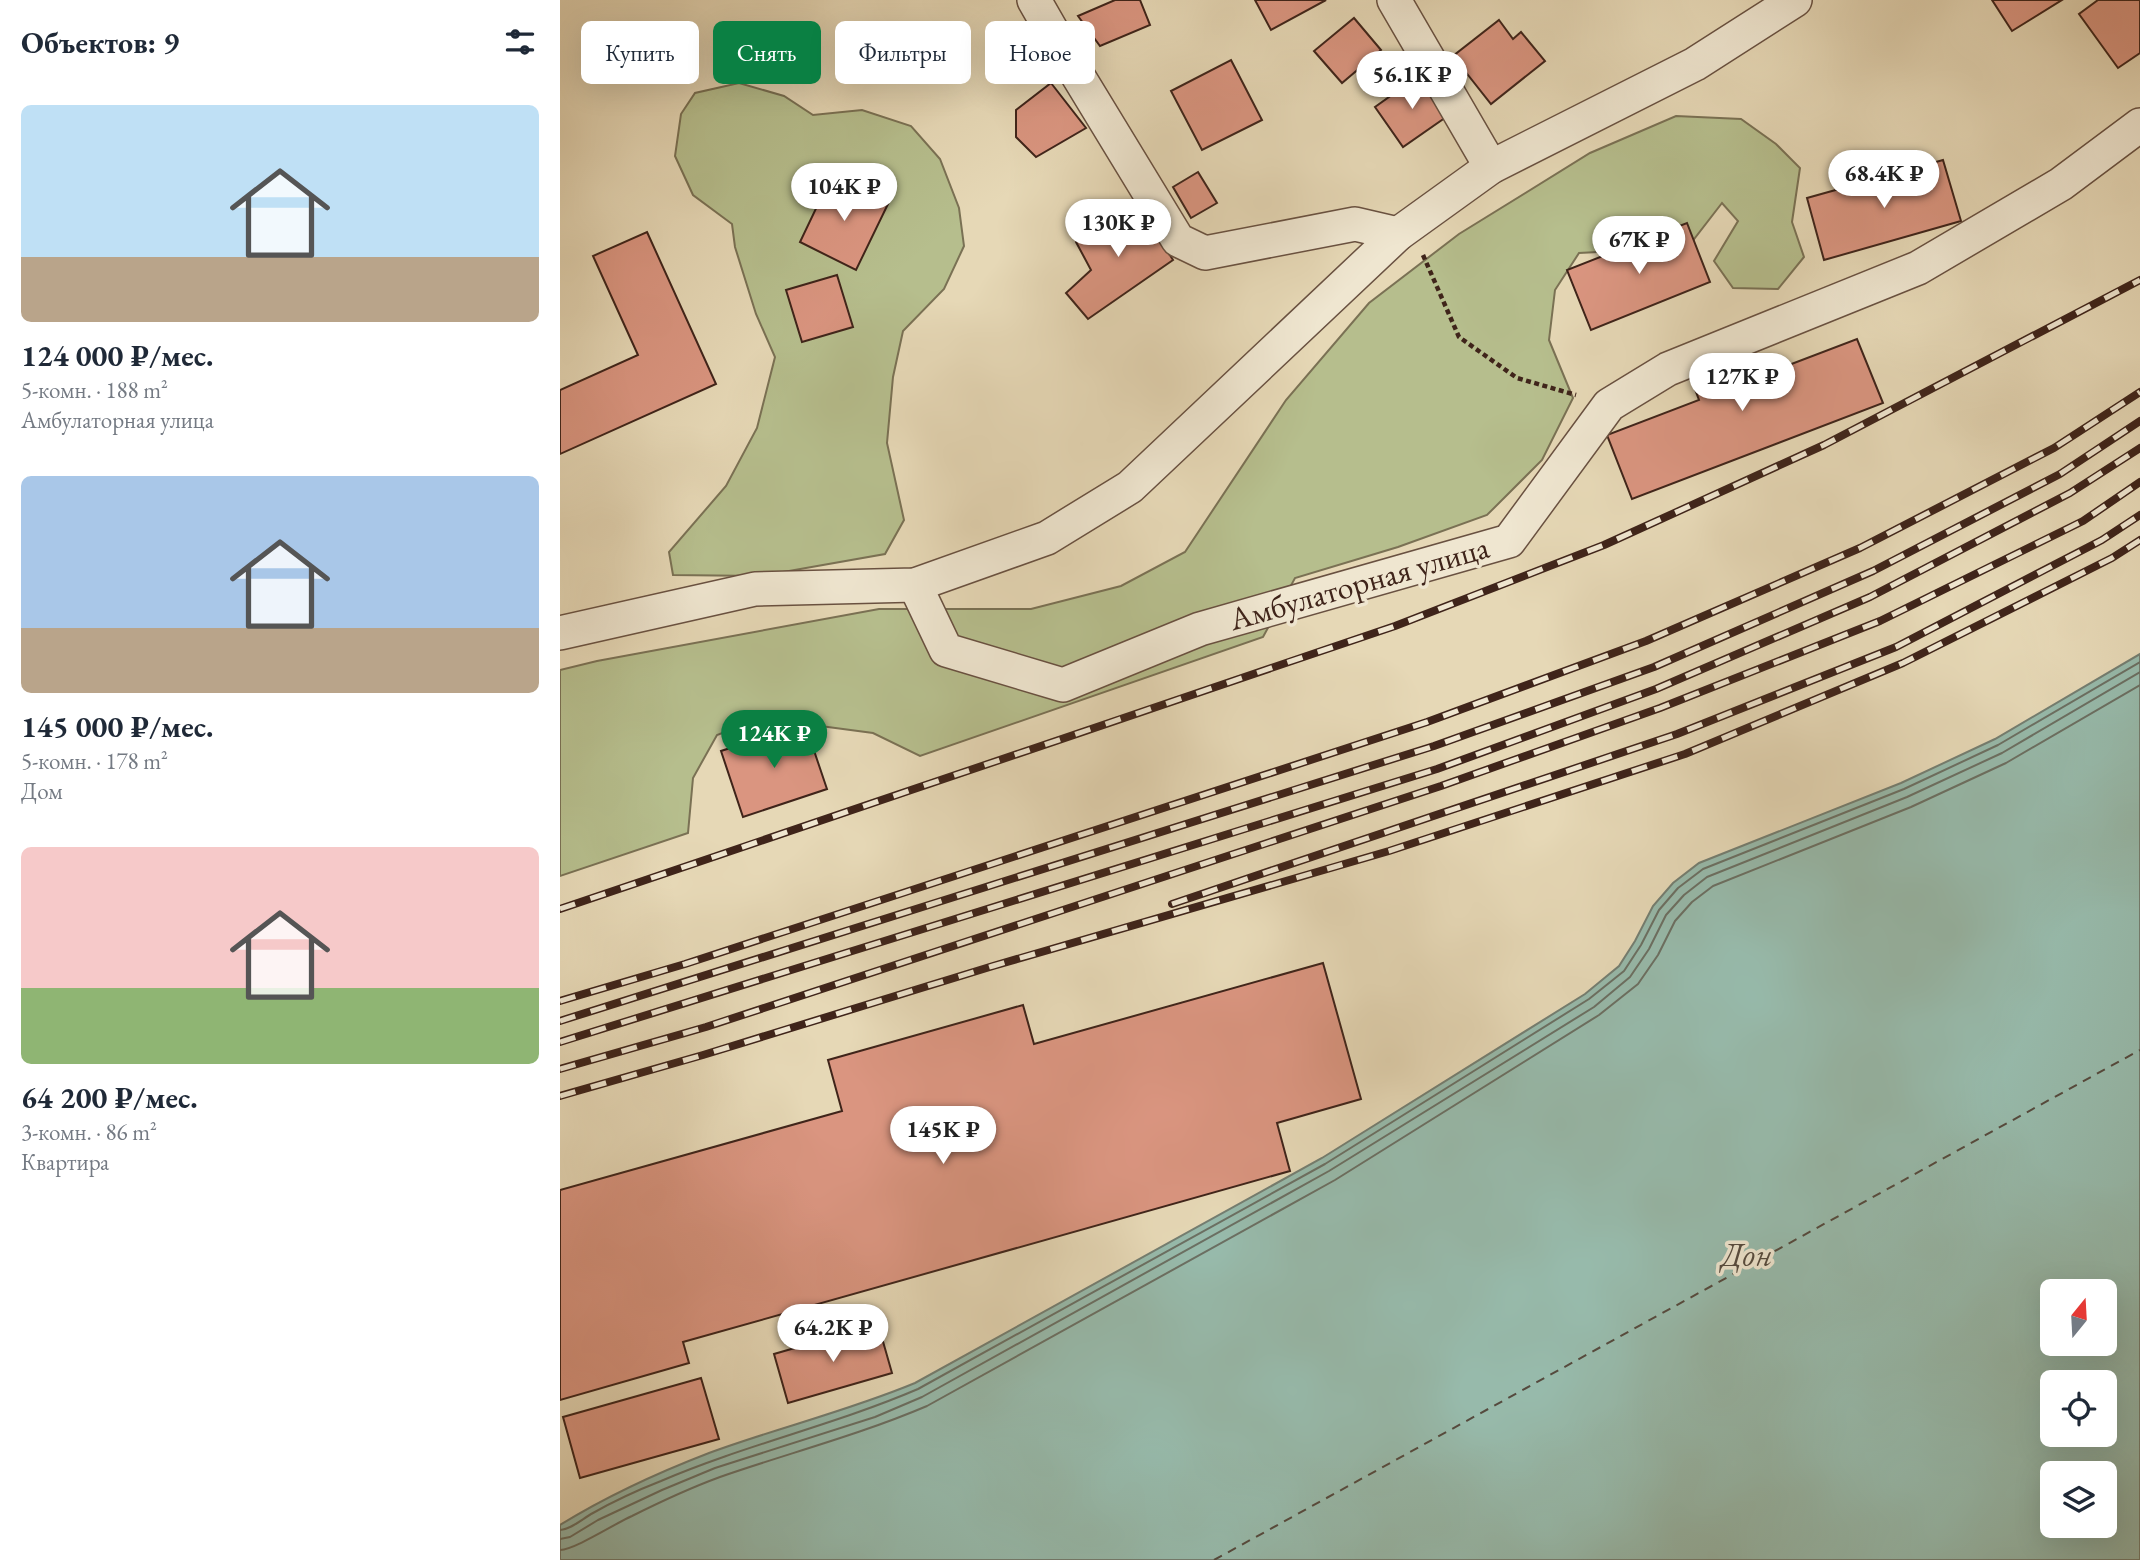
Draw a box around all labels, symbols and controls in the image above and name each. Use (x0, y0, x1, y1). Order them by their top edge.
chip: Купить (581, 21, 699, 84)
chip: Снять (713, 21, 821, 84)
chip: Фильтры (835, 21, 971, 84)
chip: Новое (985, 21, 1095, 84)
text: Объектов: 9 (21, 23, 179, 62)
icon: filters (501, 23, 539, 61)
pin: 56.1K ₽ (1347, 52, 1477, 111)
text: 56.1K ₽ (1372, 59, 1452, 89)
icon: home (217, 150, 343, 276)
pin: 68.4K ₽ (1819, 150, 1949, 210)
text: 68.4K ₽ (1844, 158, 1924, 188)
pin: 104K ₽ (787, 164, 901, 223)
text: 104K ₽ (807, 171, 881, 201)
pin: 130K ₽ (1061, 200, 1175, 259)
text: 130K ₽ (1081, 207, 1155, 237)
pin: 67K ₽ (1590, 216, 1688, 276)
text: 67K ₽ (1608, 224, 1670, 254)
text: 124 000 ₽/мес. (21, 336, 214, 375)
pin: 127K ₽ (1685, 354, 1799, 413)
text: 127K ₽ (1705, 361, 1779, 391)
text: 5-комн. · 188 m² (21, 375, 168, 405)
text: Амбулаторная улица (21, 405, 214, 435)
icon: home (217, 521, 343, 647)
street label: Амбулаторная улица (1223, 526, 1494, 640)
text: 145 000 ₽/мес. (21, 707, 214, 746)
pin: 124K ₽ (717, 710, 831, 770)
text: 124K ₽ (737, 718, 811, 748)
text: 5-комн. · 178 m² (21, 746, 168, 776)
text: Дом (21, 776, 63, 806)
icon: home (217, 892, 343, 1018)
text: 64 200 ₽/мес. (21, 1078, 198, 1117)
pin: 145K ₽ (886, 1106, 1000, 1166)
text: 145K ₽ (906, 1114, 980, 1144)
text: 3-комн. · 86 m² (21, 1117, 157, 1147)
text: Квартира (21, 1147, 109, 1177)
water label: Дон (1718, 1233, 1773, 1276)
north arrow (2040, 1279, 2118, 1356)
map controls (2040, 1279, 2117, 1538)
pin: 64.2K ₽ (768, 1304, 898, 1364)
text: 64.2K ₽ (793, 1312, 873, 1342)
button: locate (2040, 1370, 2117, 1447)
button: layers (2040, 1461, 2117, 1538)

